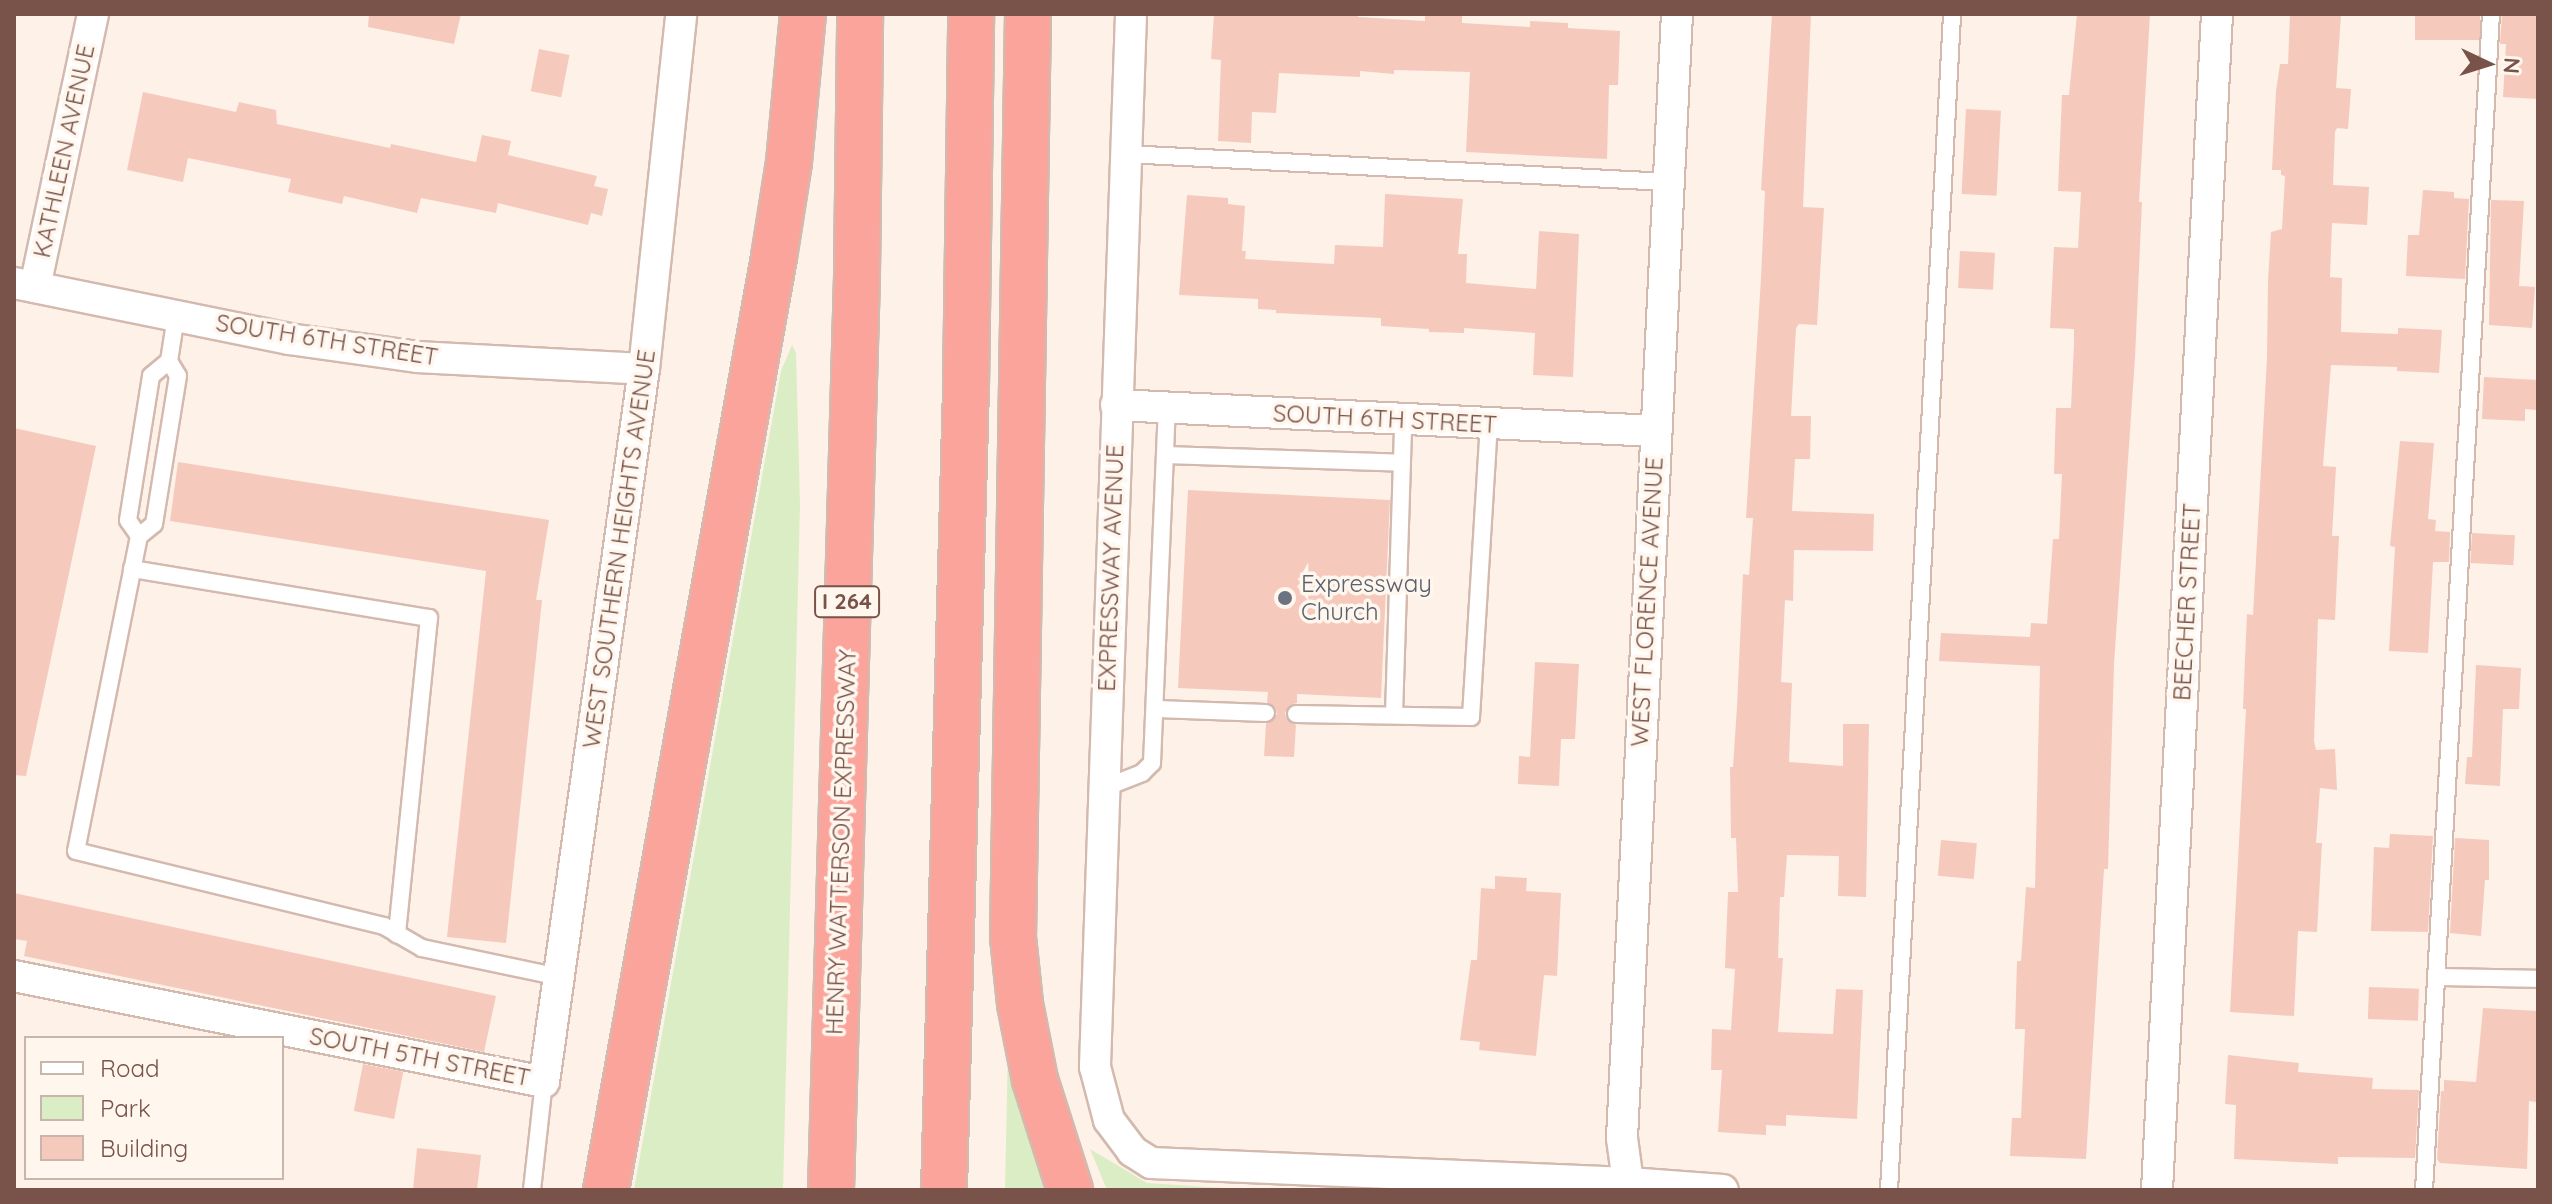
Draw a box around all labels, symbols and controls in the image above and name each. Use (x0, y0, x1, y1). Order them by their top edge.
north arrow (2448, 24, 2528, 104)
street label: KATHLEEN AVENUE (27, 42, 101, 260)
text: N (2497, 57, 2526, 75)
street label: SOUTH 6TH STREET (214, 308, 440, 372)
street label: WEST SOUTHERN HEIGHTS AVENUE (577, 348, 661, 750)
street label: SOUTH 6TH STREET (1272, 399, 1498, 439)
street label: EXPRESSWAY AVENUE (1092, 444, 1130, 692)
street label: WEST FLORENCE AVENUE (1625, 456, 1669, 748)
street label: BEECHER STREET (2167, 502, 2207, 702)
place label: Expressway Church (1301, 570, 1432, 626)
road number: I 264 (813, 584, 881, 620)
marker: Expressway Church (1276, 589, 1294, 607)
street label: HENRY WATTERSON EXPRESSWAY (820, 649, 862, 1035)
street label: SOUTH 5TH STREET (307, 1021, 533, 1093)
legend (24, 1036, 284, 1180)
text: Road (100, 1053, 160, 1083)
text: Park (100, 1093, 151, 1123)
text: Building (100, 1133, 188, 1163)

